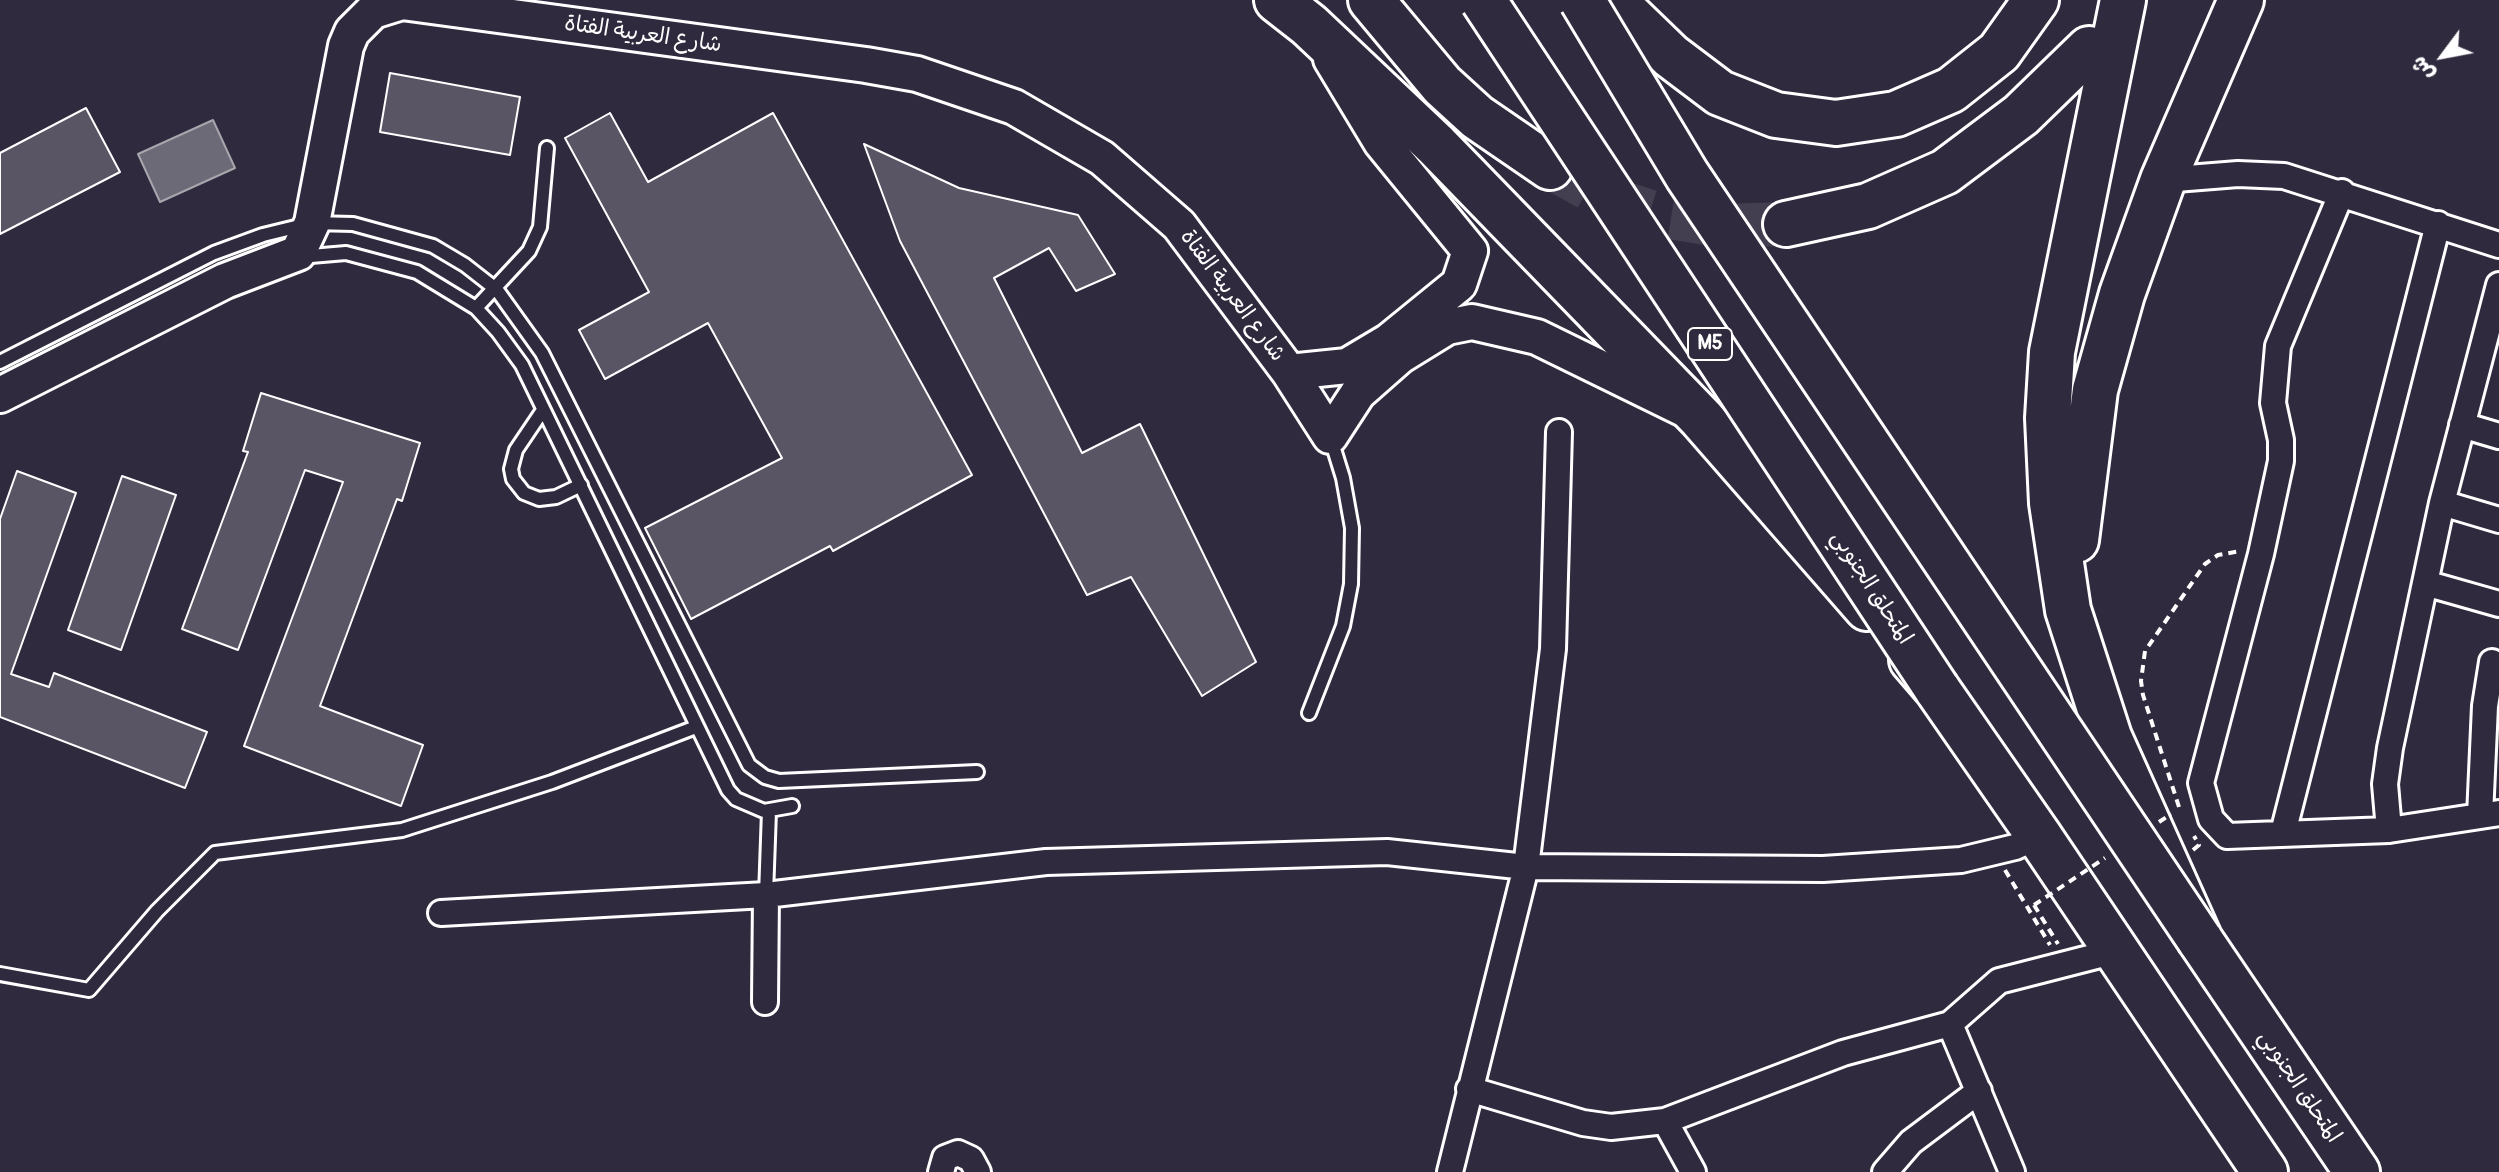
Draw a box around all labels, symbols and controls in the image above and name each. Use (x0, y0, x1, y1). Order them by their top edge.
street label: شارع العربية الفتاة (563, 11, 723, 59)
north arrow (2403, 16, 2483, 96)
text: ش (2404, 51, 2441, 86)
street label: شارع العربية الفتاة (1174, 225, 1290, 367)
road number: M5 (1688, 328, 1732, 360)
street label: المتحلق الجنوبي (1824, 526, 1918, 650)
street label: المتحلق الجنوبي (2252, 1026, 2346, 1148)

